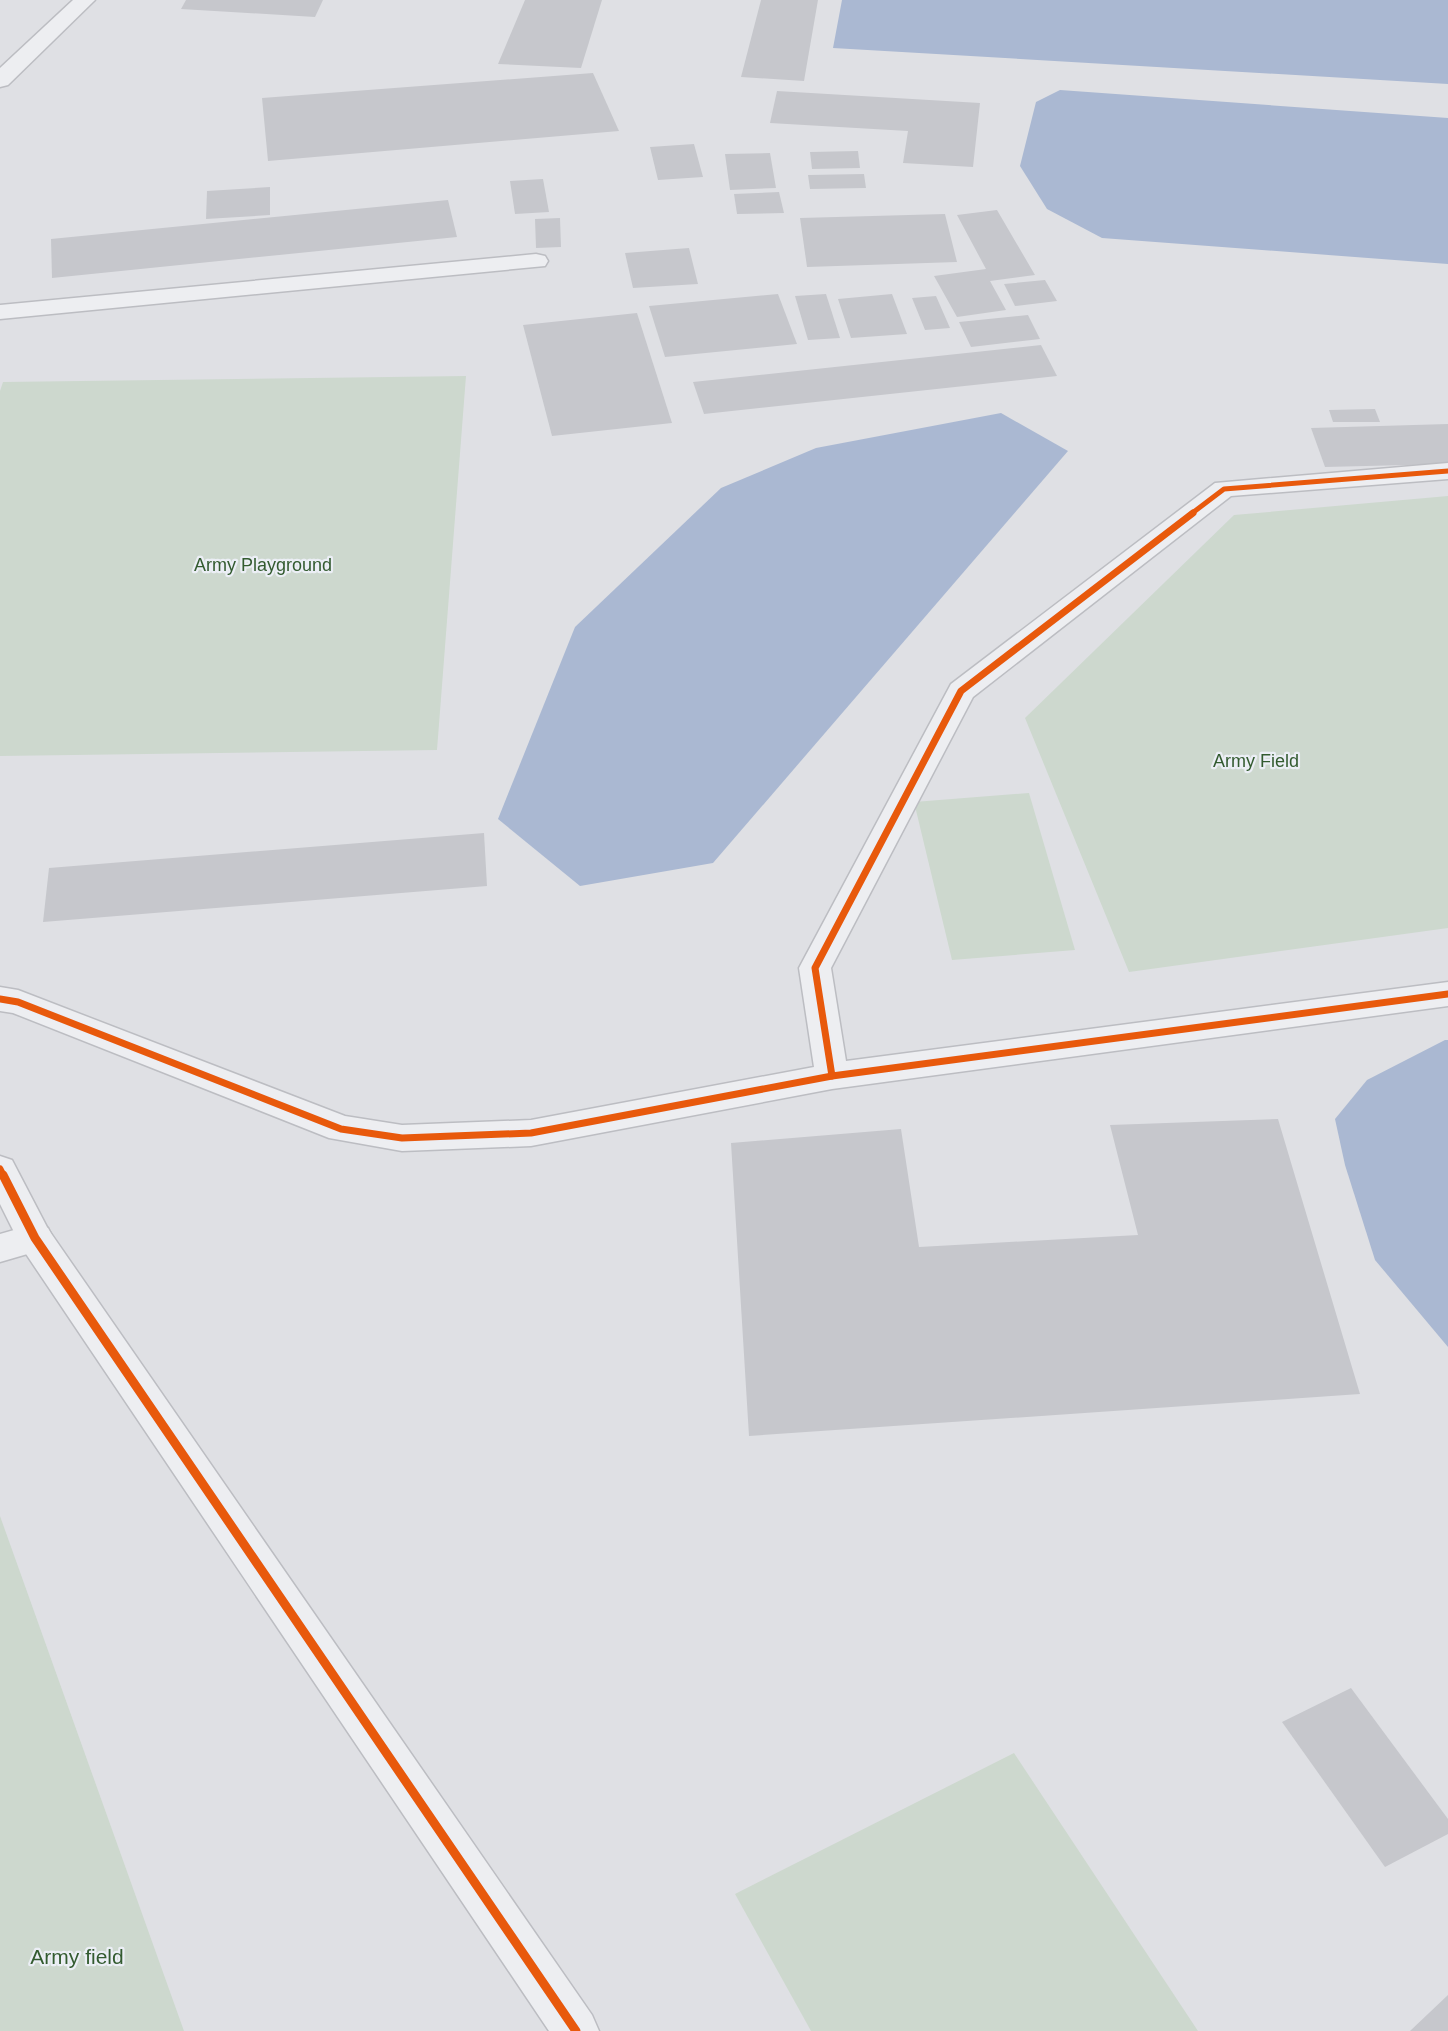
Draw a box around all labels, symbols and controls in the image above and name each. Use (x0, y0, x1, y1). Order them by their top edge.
park label: Army Playground (194, 555, 332, 575)
park label: Army Field (1213, 751, 1299, 771)
park label: Army field (30, 1945, 124, 1968)

